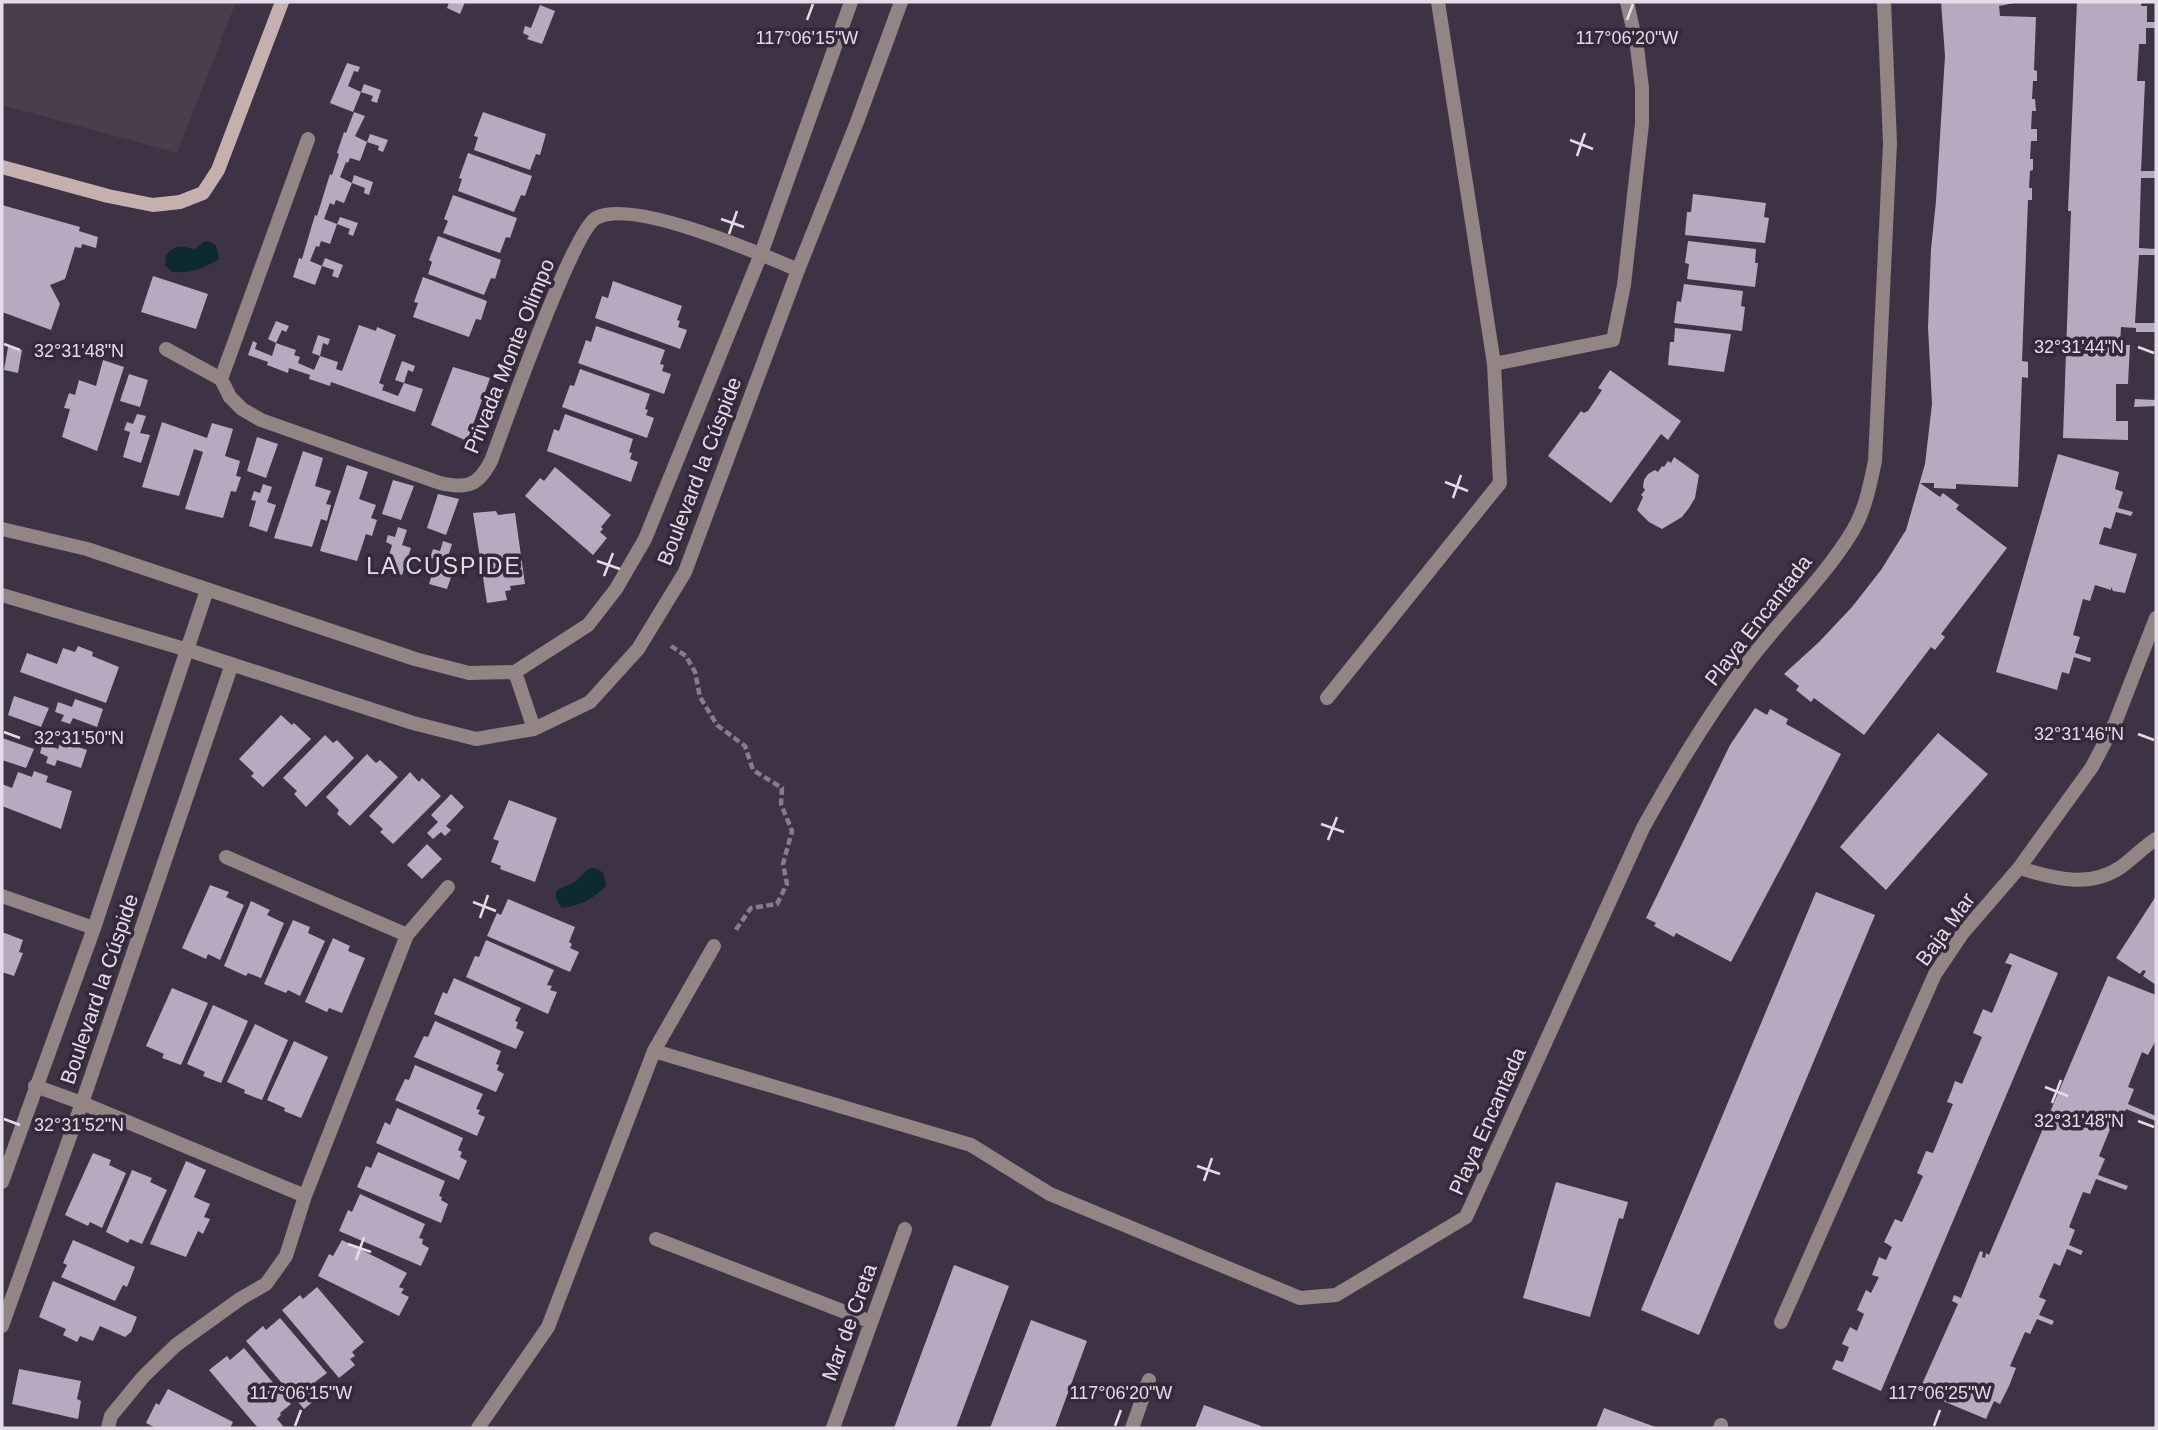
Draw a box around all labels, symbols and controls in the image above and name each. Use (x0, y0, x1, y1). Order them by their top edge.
text: 117°06'15"W (756, 28, 858, 48)
text: 117°06'20"W (1576, 28, 1678, 48)
street label: Privada Monte Olimpo (459, 255, 559, 457)
text: 32°31'44"N (2034, 337, 2124, 357)
text: 32°31'48"N (34, 341, 124, 361)
street label: Boulevard la Cúspide (652, 374, 746, 568)
street label: Playa Encantada (1700, 550, 1816, 690)
district label: LA CUSPIDE (366, 553, 522, 579)
text: 32°31'46"N (2034, 724, 2124, 744)
text: 32°31'50"N (34, 728, 124, 748)
street label: Baja Mar (1911, 888, 1979, 970)
street label: Boulevard la Cúspide (56, 891, 142, 1087)
street label: Playa Encantada (1444, 1044, 1530, 1198)
text: 32°31'48"N (2034, 1111, 2124, 1131)
text: 32°31'52"N (34, 1115, 124, 1135)
street label: Mar de Creta (817, 1260, 881, 1384)
text: 117°06'15"W (250, 1383, 352, 1403)
text: 117°06'20"W (1070, 1383, 1172, 1403)
text: 117°06'25"W (1889, 1383, 1991, 1403)

